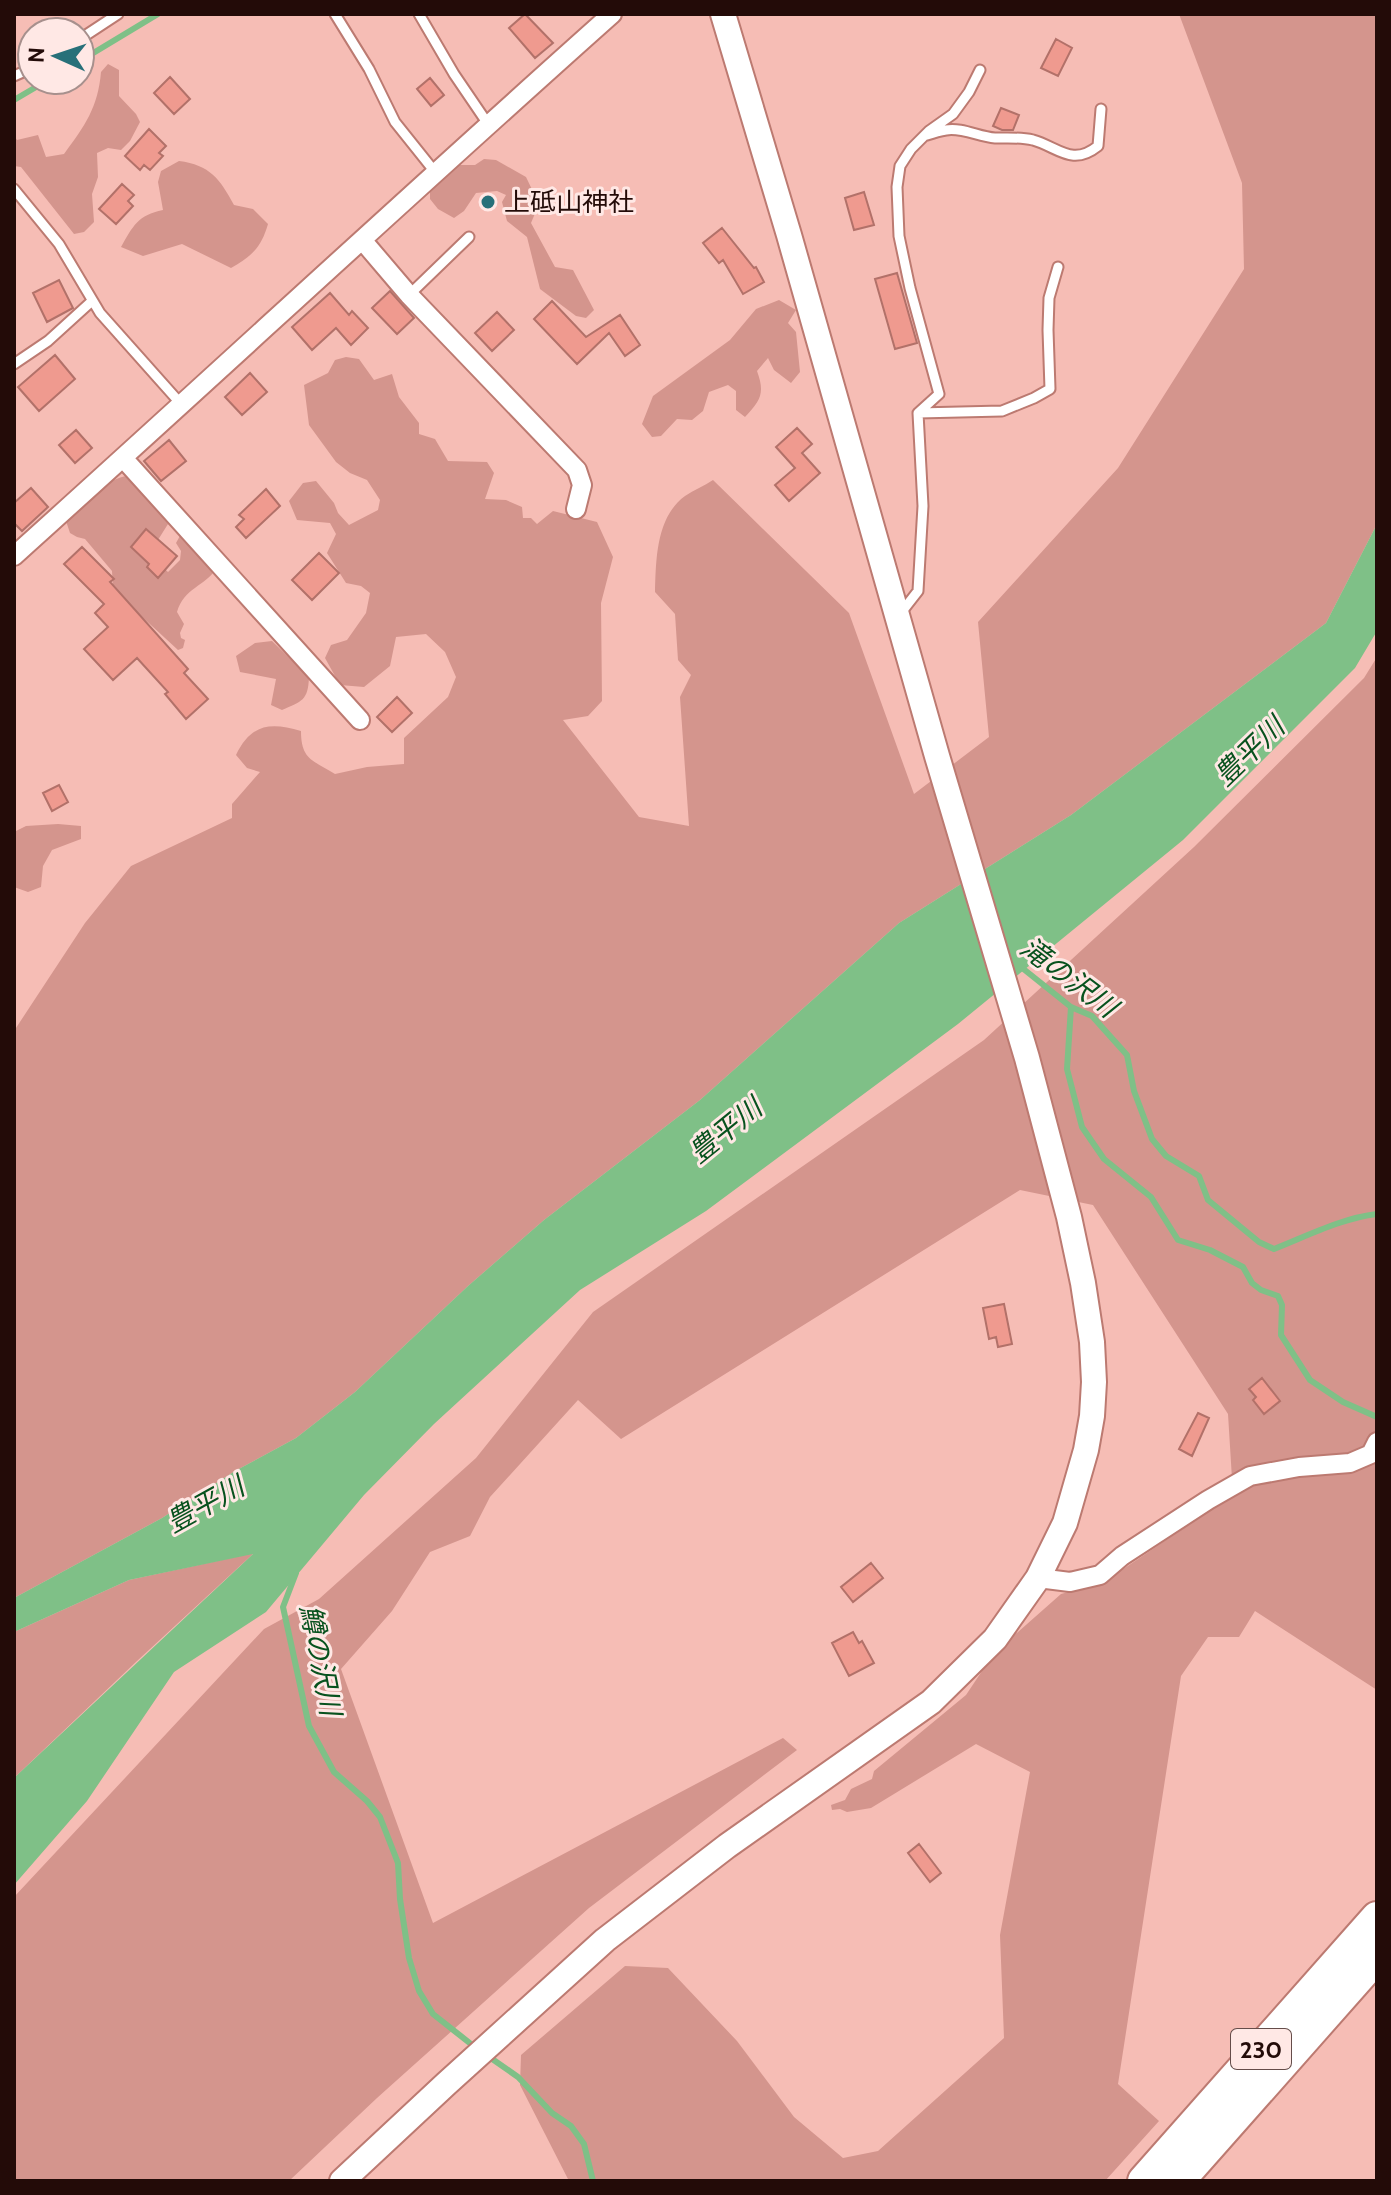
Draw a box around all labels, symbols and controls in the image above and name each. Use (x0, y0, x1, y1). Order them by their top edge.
north arrow (16, 16, 96, 96)
text: N (23, 47, 50, 63)
place label: 上砥山神社 (504, 186, 634, 218)
marker: 上砥山神社 (479, 193, 497, 211)
water label: 豊平川 (1207, 708, 1293, 792)
water label: 滝の沢川 (1014, 930, 1126, 1026)
water label: 豊平川 (682, 1088, 771, 1170)
water label: 豊平川 (160, 1467, 253, 1539)
water label: 鱒の沢川 (294, 1602, 349, 1721)
road number: 230 (1231, 2029, 1291, 2069)

